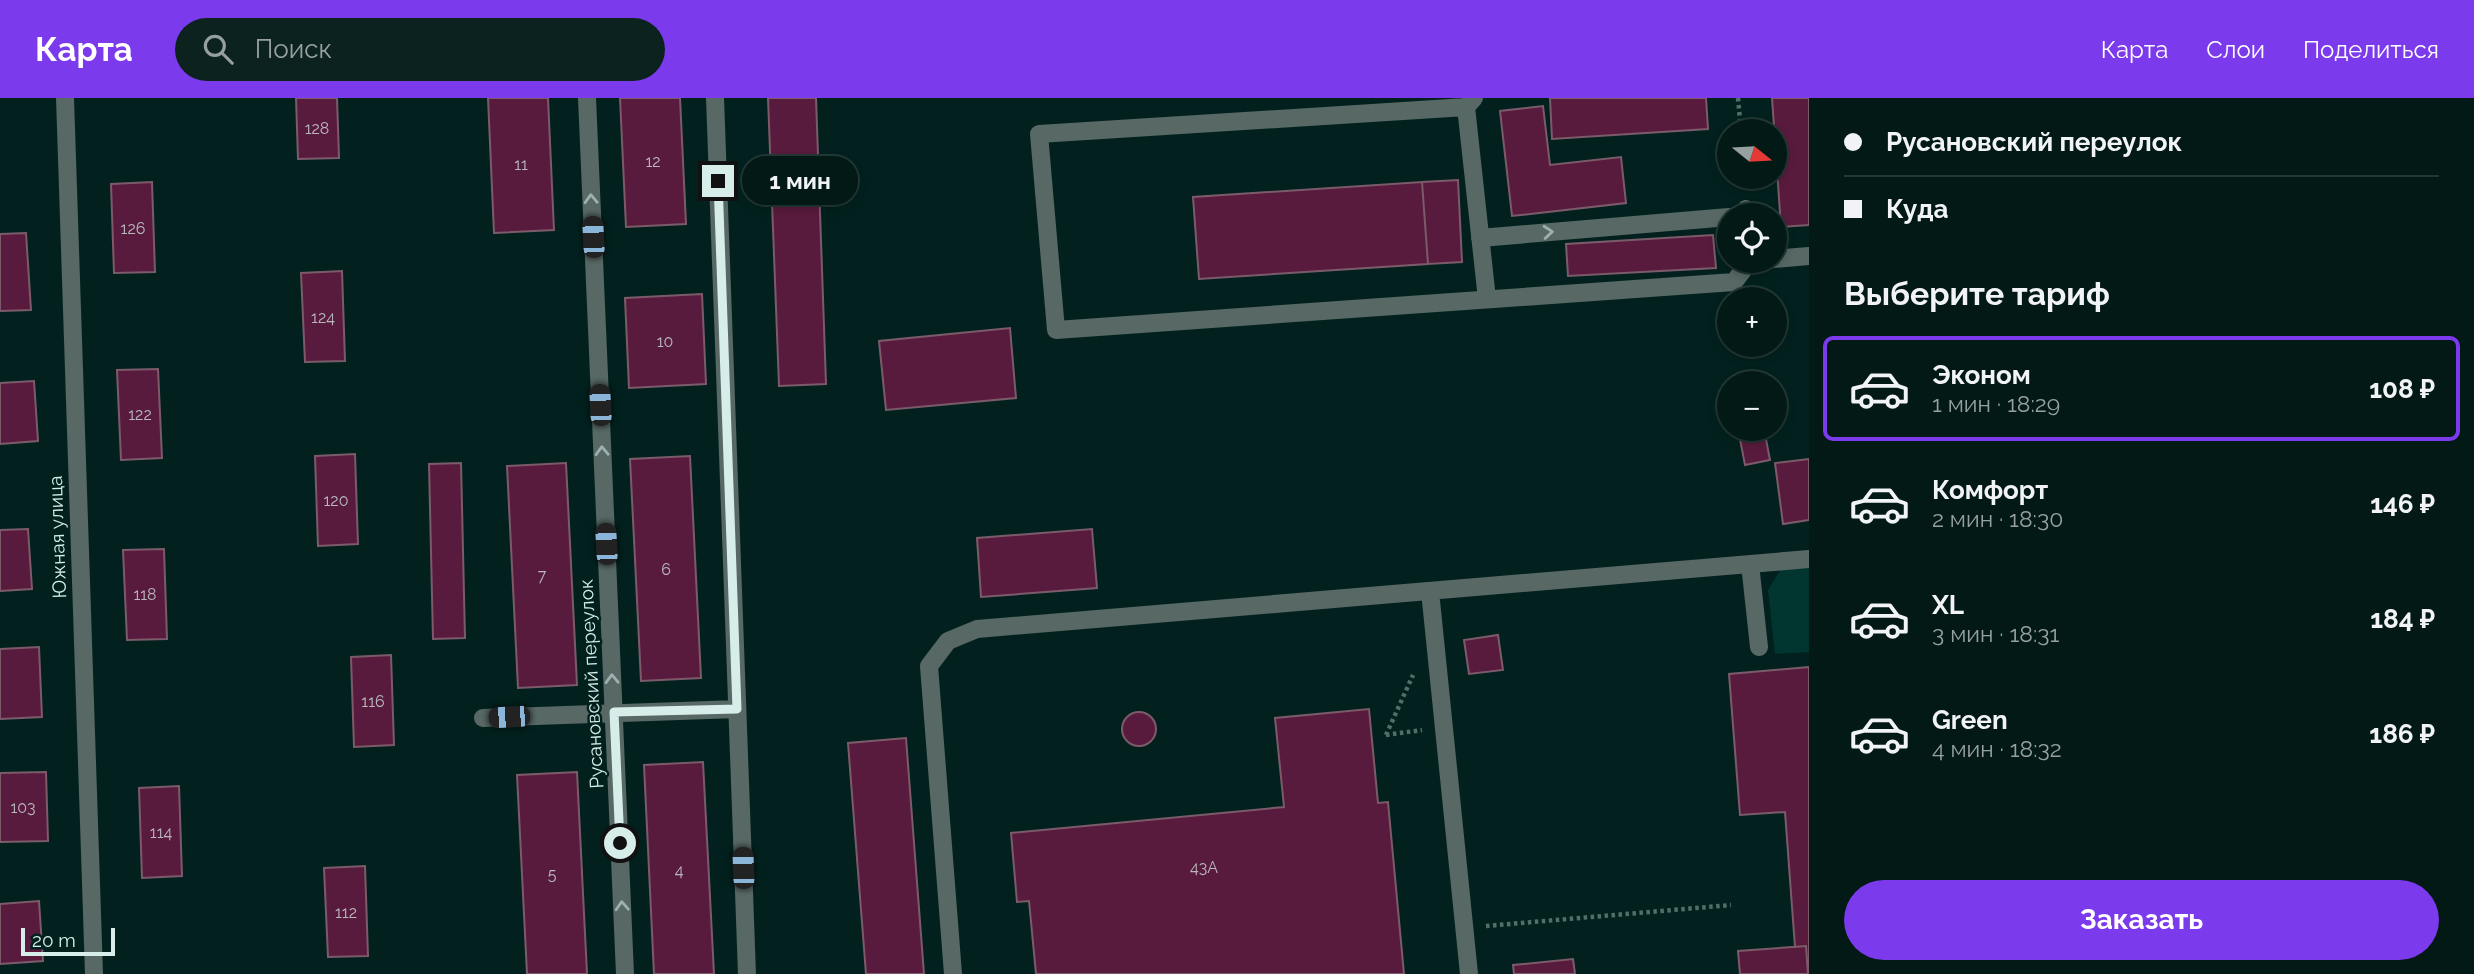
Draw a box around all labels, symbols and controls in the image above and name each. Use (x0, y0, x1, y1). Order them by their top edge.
search box (175, 18, 665, 81)
text: Карта (35, 30, 133, 69)
icon: search (199, 30, 237, 68)
text: Поиск (255, 34, 332, 64)
text: Карта (2101, 35, 2168, 64)
text: Слои (2206, 35, 2265, 64)
text: Поделиться (2303, 35, 2439, 64)
house number: 128 (305, 119, 329, 138)
north arrow (1717, 119, 1787, 189)
map controls (1717, 119, 1787, 441)
text: Русановский переулок (1886, 127, 2182, 157)
house number: 12 (645, 152, 661, 171)
house number: 11 (514, 155, 528, 174)
callout: 1 мин (742, 156, 858, 206)
route end (702, 165, 734, 197)
text: 1 мин (769, 167, 831, 194)
one-way arrow (584, 194, 599, 205)
text: Куда (1886, 194, 1949, 224)
button: locate (1717, 203, 1787, 273)
car (582, 215, 605, 259)
house number: 126 (121, 219, 145, 238)
one-way arrow (1543, 225, 1554, 240)
text: Выберите тариф (1844, 275, 2110, 312)
button: + (1717, 287, 1787, 357)
house number: 124 (311, 308, 335, 327)
house number: 10 (657, 332, 673, 351)
icon: car (1848, 357, 1911, 420)
text: Эконом (1932, 360, 2031, 390)
button: − (1717, 371, 1787, 441)
text: 108 ₽ (2369, 374, 2435, 404)
car (589, 383, 612, 427)
text: 1 мин · 18:29 (1932, 390, 2060, 417)
house number: 122 (128, 405, 152, 424)
one-way arrow (595, 445, 610, 456)
icon: car (1848, 472, 1911, 535)
street label: Южная улица (44, 475, 70, 599)
text: Комфорт (1932, 475, 2048, 505)
text: 146 ₽ (2370, 489, 2435, 519)
house number: 120 (324, 491, 348, 510)
text: 2 мин · 18:30 (1932, 505, 2063, 532)
car (595, 522, 618, 566)
house number: 6 (661, 560, 671, 579)
house number: 7 (538, 566, 547, 585)
street label: Русановский переулок (575, 579, 607, 789)
house number: 118 (133, 585, 157, 604)
icon: car (1848, 587, 1911, 650)
text: XL (1932, 590, 1964, 620)
text: 184 ₽ (2370, 604, 2435, 634)
text: 3 мин · 18:31 (1932, 620, 2059, 647)
one-way arrow (605, 673, 620, 684)
house number: 116 (361, 692, 385, 711)
icon: car (1848, 702, 1911, 765)
car (488, 705, 531, 729)
text: Green (1932, 705, 2008, 735)
text: 186 ₽ (2369, 719, 2435, 749)
text: 4 мин · 18:32 (1932, 735, 2062, 762)
house number: 103 (10, 798, 36, 817)
house number: 114 (150, 823, 172, 842)
route start (604, 827, 636, 859)
car (732, 847, 755, 889)
house number: 43А (1190, 858, 1218, 877)
house number: 4 (675, 861, 684, 880)
house number: 5 (548, 865, 557, 884)
button: Заказать (1844, 880, 2439, 960)
one-way arrow (615, 900, 630, 911)
house number: 112 (335, 903, 357, 922)
scale bar (21, 925, 116, 957)
text: 20 m (32, 929, 76, 951)

